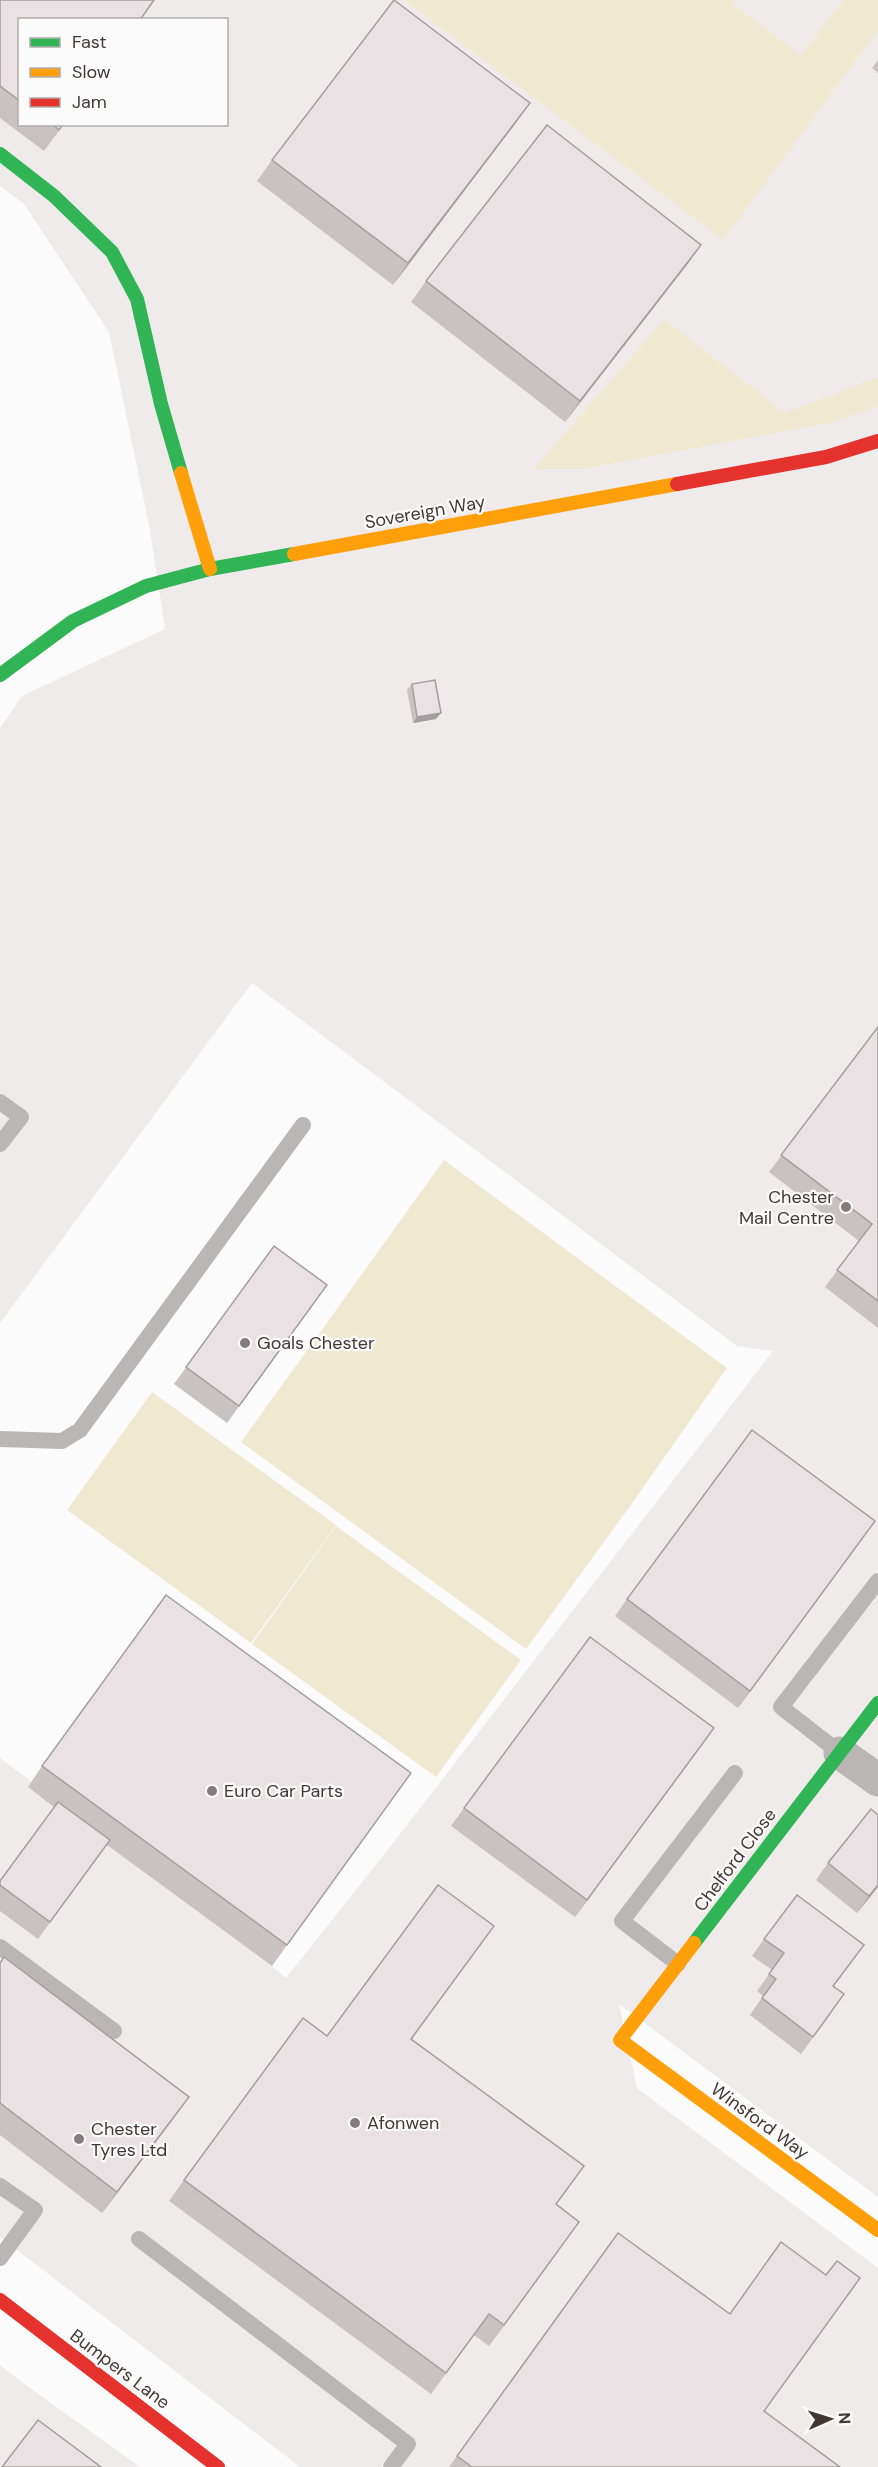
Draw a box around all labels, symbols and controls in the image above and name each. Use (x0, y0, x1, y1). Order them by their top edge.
legend (18, 18, 228, 126)
text: Fast (72, 30, 107, 54)
text: Slow (72, 60, 111, 84)
text: Jam (72, 90, 107, 114)
street label: Sovereign Way (363, 490, 487, 534)
place label: Chester Mail Centre (739, 1185, 834, 1230)
marker: Chester Mail Centre (839, 1200, 853, 1214)
place label: Goals Chester (257, 1331, 375, 1355)
marker: Goals Chester (238, 1336, 252, 1350)
place label: Euro Car Parts (224, 1779, 343, 1803)
marker: Euro Car Parts (205, 1784, 219, 1798)
street label: Chelford Close (688, 1804, 782, 1916)
street label: Winsford Way (706, 2077, 814, 2165)
place label: Afonwen (367, 2111, 439, 2135)
marker: Afonwen (348, 2116, 362, 2130)
place label: Chester Tyres Ltd (91, 2117, 167, 2162)
marker: Chester Tyres Ltd (72, 2132, 86, 2146)
street label: Bumpers Lane (65, 2324, 175, 2414)
north arrow (800, 2389, 860, 2449)
text: N (834, 2412, 855, 2425)

